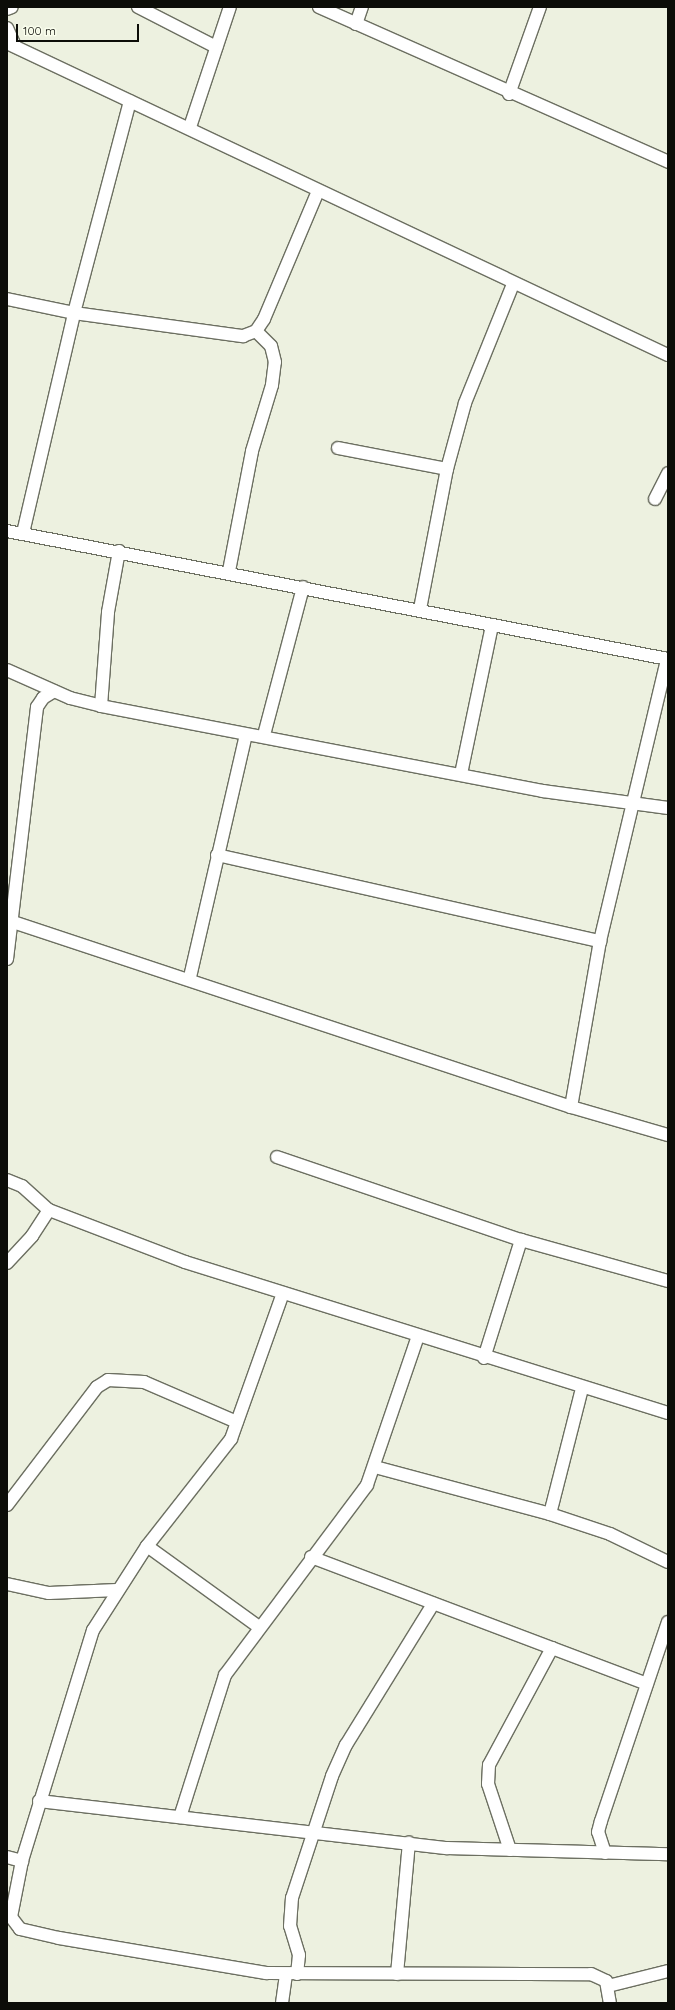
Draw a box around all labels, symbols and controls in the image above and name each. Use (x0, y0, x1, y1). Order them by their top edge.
scale bar (18, 16, 141, 42)
text: 100 m (23, 23, 56, 38)

